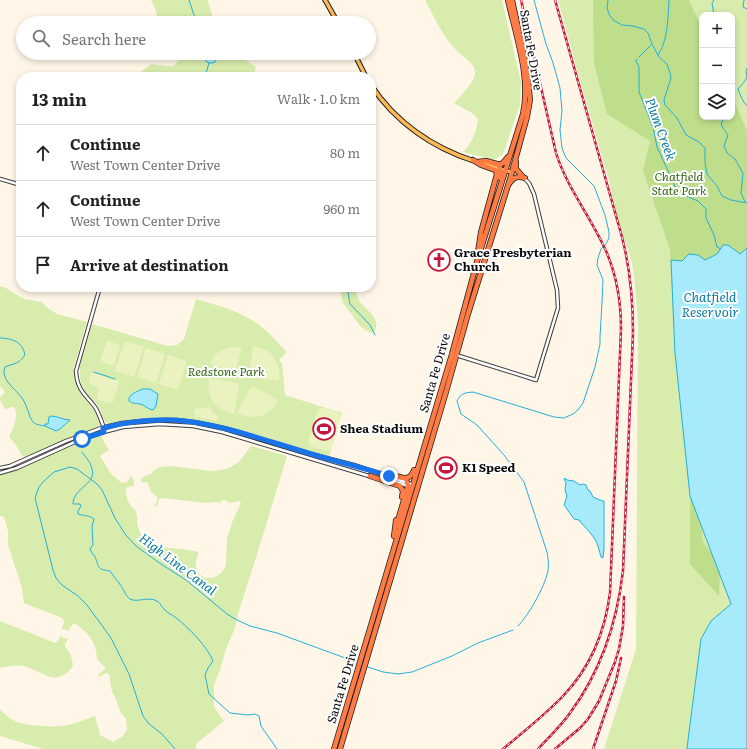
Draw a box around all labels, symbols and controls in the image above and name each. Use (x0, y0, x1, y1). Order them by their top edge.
street label: Santa Fe Drive (516, 8, 548, 92)
map controls (699, 12, 735, 120)
button: + (699, 12, 735, 48)
search box (16, 16, 376, 60)
icon: search (30, 27, 52, 49)
text: Search here (62, 27, 146, 50)
button: − (699, 48, 735, 84)
button: layers (699, 84, 735, 120)
text: 13 min (32, 86, 87, 111)
text: Walk · 1.0 km (277, 89, 360, 108)
water label: Plum Creek (641, 95, 682, 164)
text: Continue (70, 132, 140, 155)
icon: ahead (32, 142, 54, 164)
text: 80 m (330, 143, 360, 162)
text: West Town Center Drive (70, 155, 220, 174)
park label: Chatfield State Park (651, 167, 707, 199)
text: Continue (70, 188, 140, 211)
icon: ahead (32, 198, 54, 220)
text: 960 m (323, 199, 360, 218)
text: West Town Center Drive (70, 211, 220, 230)
place label: Grace Presbyterian Church (454, 243, 572, 275)
church icon: Grace Presbyterian Church (426, 247, 452, 273)
text: Arrive at destination (70, 253, 229, 276)
icon: arrive (32, 254, 54, 276)
water label: Chatfield Reservoir (681, 287, 739, 321)
street label: Santa Fe Drive (414, 331, 454, 414)
park label: Redstone Park (187, 362, 265, 380)
sports icon: Shea Stadium (311, 416, 337, 442)
place label: Shea Stadium (340, 419, 423, 437)
route start (73, 430, 91, 448)
sports icon: K1 Speed (433, 455, 459, 481)
place label: K1 Speed (462, 458, 516, 476)
route end (380, 467, 398, 485)
water label: High Line Canal (136, 528, 221, 599)
street label: Santa Fe Drive (322, 642, 363, 725)

